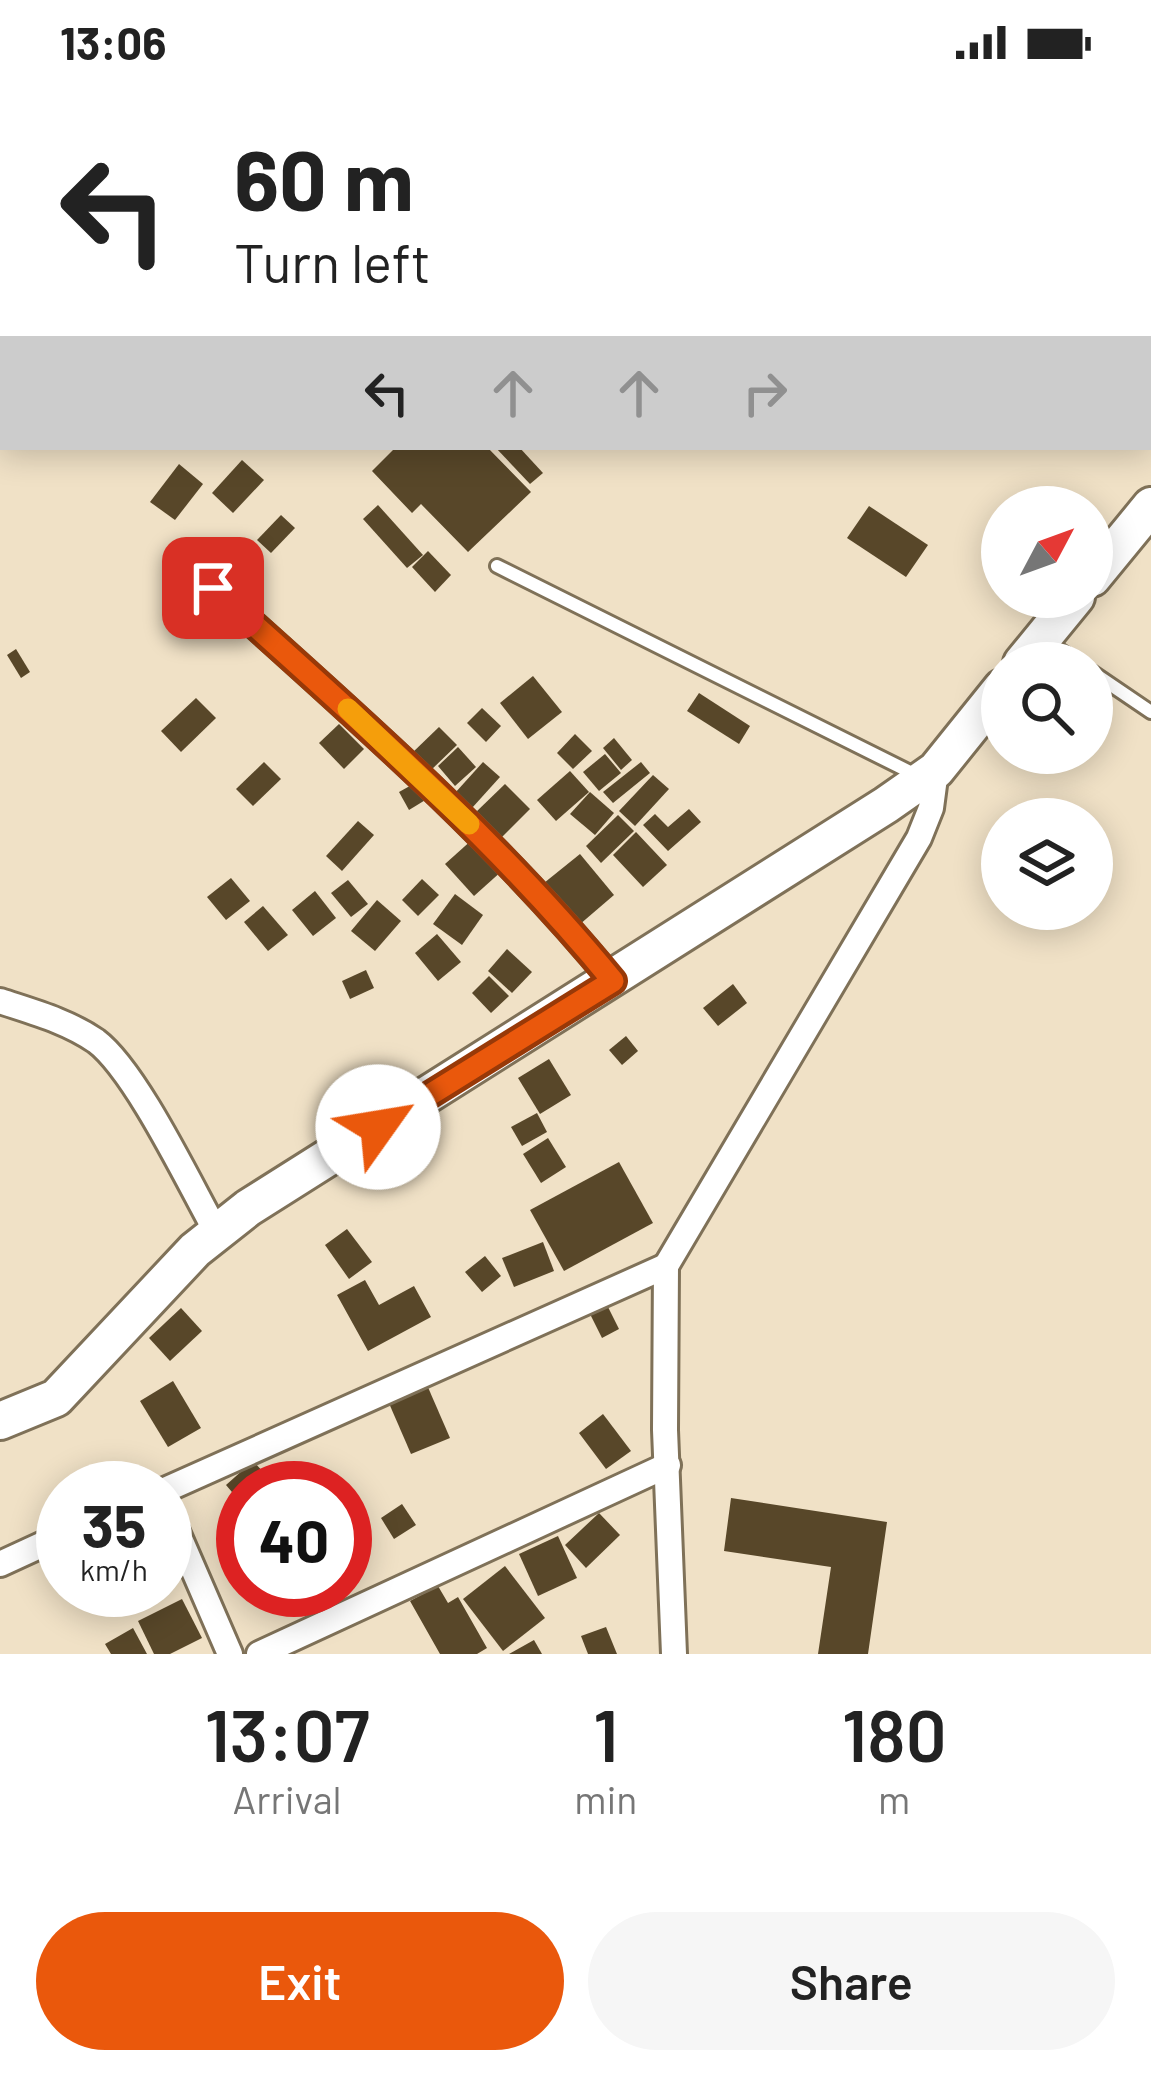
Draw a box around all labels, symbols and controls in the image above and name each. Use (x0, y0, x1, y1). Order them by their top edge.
text: 13:06 (60, 15, 166, 69)
text: 60 m (234, 127, 414, 228)
icon: left (36, 132, 192, 288)
text: Turn left (234, 229, 431, 294)
icon: left (354, 360, 420, 426)
icon: ahead (480, 360, 546, 426)
icon: ahead (606, 360, 672, 426)
icon: right (732, 360, 798, 426)
north arrow (981, 486, 1113, 618)
map controls (981, 486, 1113, 930)
pin (162, 537, 264, 639)
icon: arrive (180, 555, 246, 621)
button: search (981, 642, 1113, 774)
button: layers (981, 798, 1113, 930)
position arrow (315, 1064, 441, 1190)
speed limit sign: 40 (216, 1461, 372, 1617)
text: 35 (82, 1488, 146, 1560)
text: km/h (80, 1551, 148, 1587)
text: 13:07 (204, 1690, 370, 1776)
text: 1 (593, 1690, 618, 1776)
text: 180 (842, 1690, 947, 1776)
text: Arrival (233, 1775, 342, 1822)
text: min (574, 1775, 637, 1822)
text: m (878, 1775, 910, 1822)
button: Exit (36, 1912, 564, 2050)
button: Share (588, 1912, 1115, 2050)

